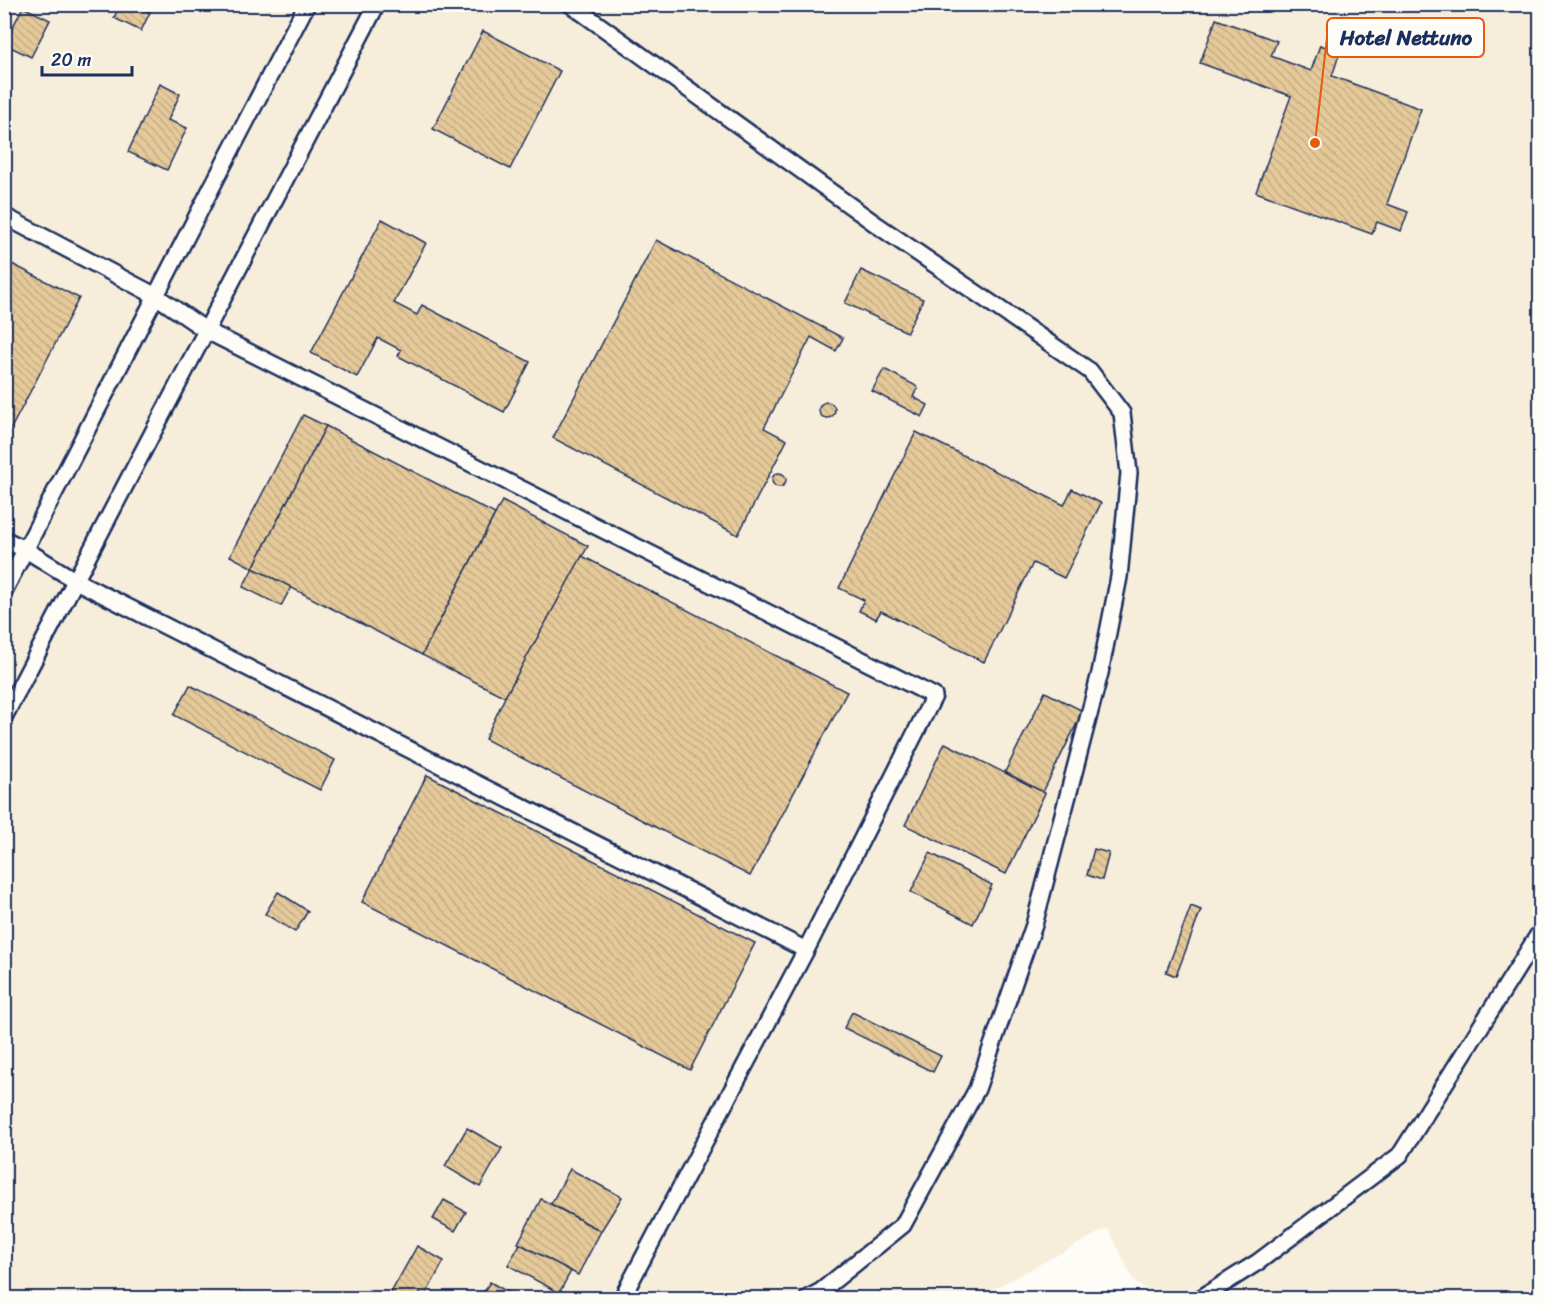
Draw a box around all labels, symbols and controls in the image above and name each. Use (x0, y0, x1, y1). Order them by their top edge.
callout: Hotel Nettuno (1327, 18, 1484, 57)
text: Hotel Nettuno (1339, 19, 1473, 57)
scale bar (42, 39, 132, 77)
text: 20 m (51, 44, 91, 76)

